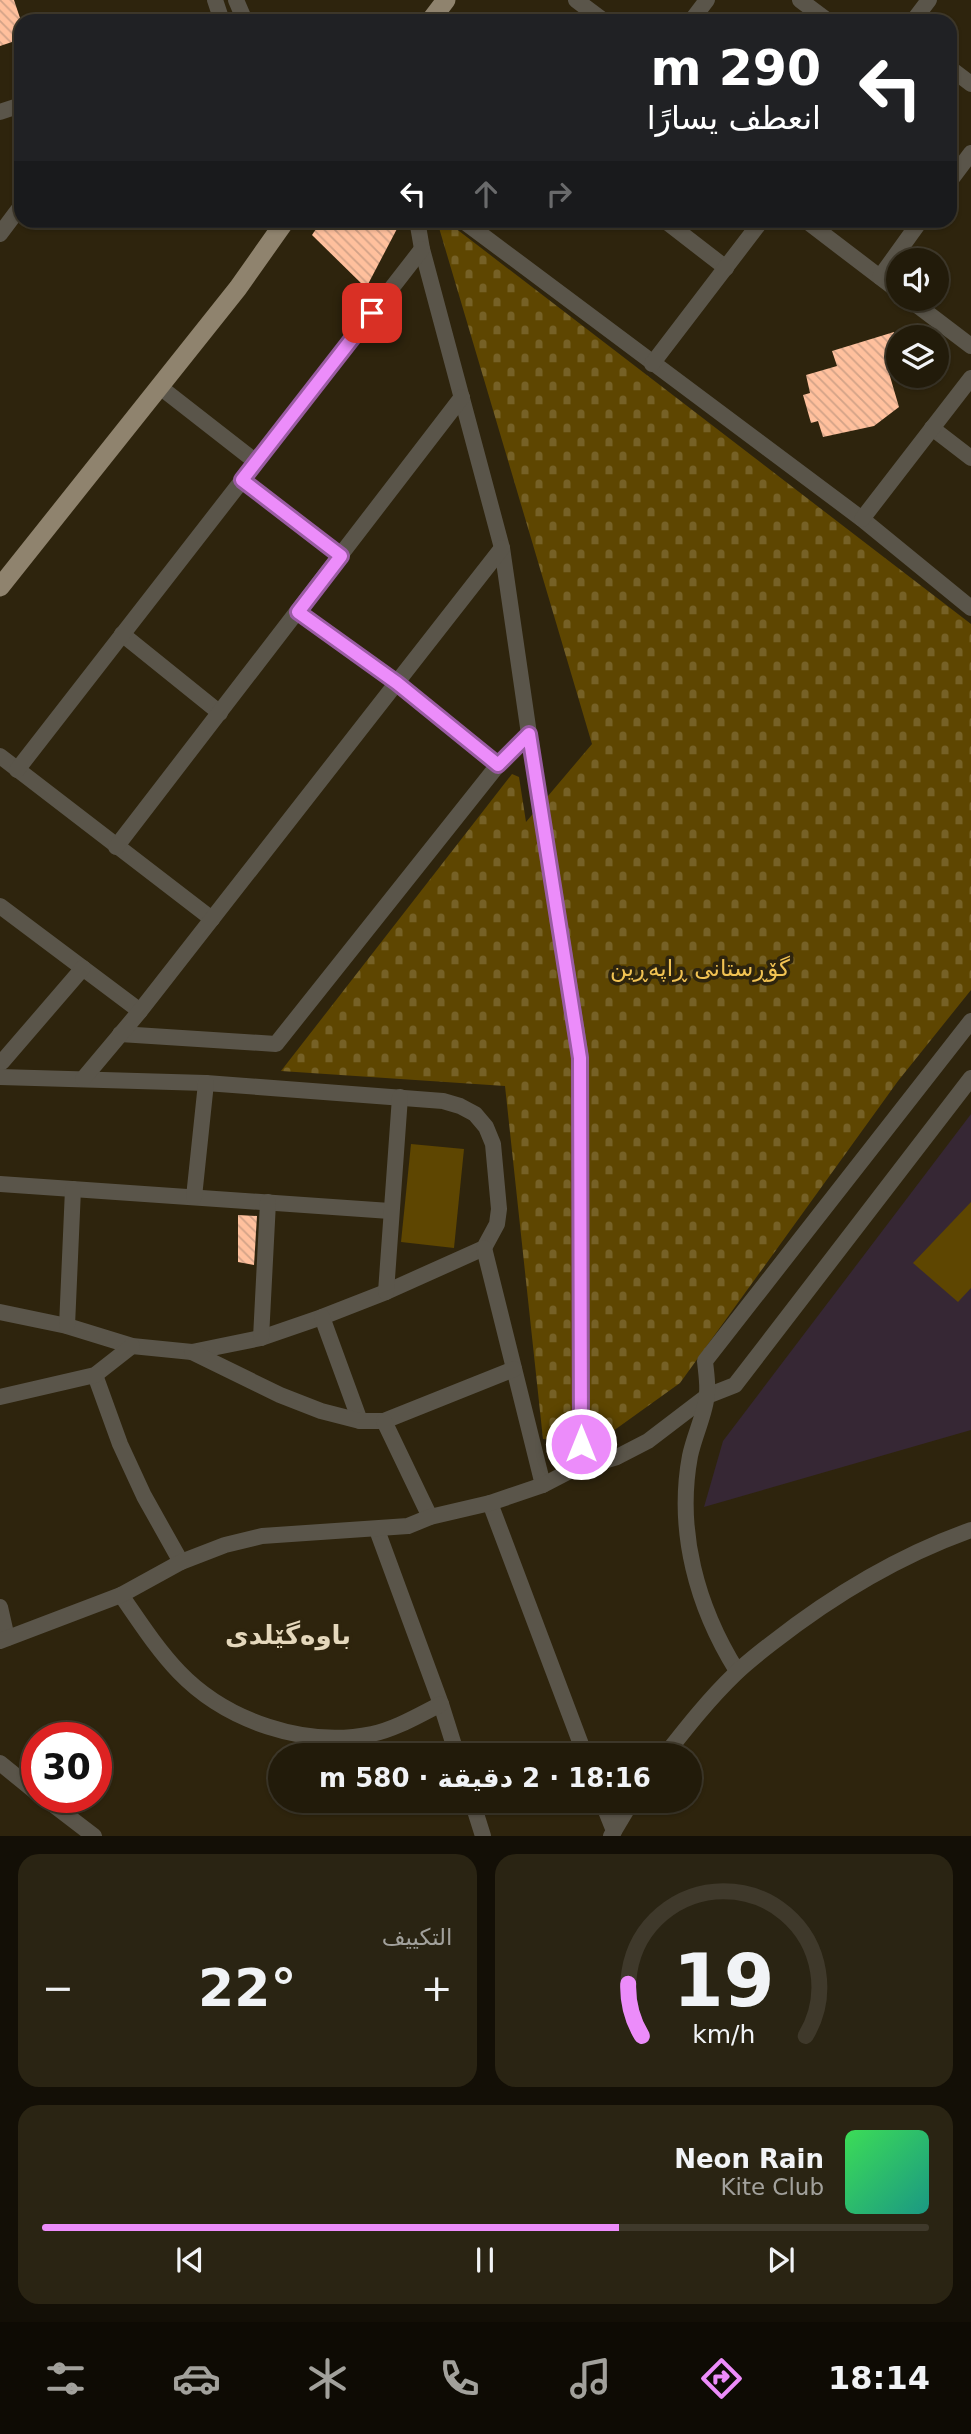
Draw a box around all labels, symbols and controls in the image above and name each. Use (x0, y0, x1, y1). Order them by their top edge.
text: 290 m (651, 40, 821, 97)
icon: left (845, 42, 936, 133)
text: انعطف يسارًا (647, 99, 821, 137)
icon: left (394, 175, 432, 213)
icon: ahead (467, 175, 505, 213)
icon: right (540, 175, 578, 213)
map controls (886, 248, 949, 388)
button: sound (886, 248, 949, 311)
pin (342, 283, 402, 343)
icon: arrive (353, 294, 391, 332)
button: layers (886, 325, 949, 388)
park label: گۆڕستانی ڕاپەڕین (610, 955, 790, 982)
position arrow (544, 1407, 618, 1481)
district label: باوەگێلدی (225, 1620, 351, 1651)
speed limit sign: 30 (21, 1722, 112, 1813)
text: 18:16 · 2 دقيقة · 580 m (319, 1763, 651, 1793)
text: التكييف (382, 1924, 453, 1950)
text: 19 (673, 1939, 774, 2024)
text: 22° (198, 1958, 296, 2018)
text: − (42, 1966, 74, 2010)
text: + (421, 1966, 453, 2010)
text: km/h (692, 2020, 755, 2049)
text: Neon Rain (674, 2144, 824, 2174)
text: Kite Club (720, 2174, 824, 2200)
icon: previous (171, 2241, 209, 2279)
icon: pause (466, 2241, 504, 2279)
icon: next (762, 2241, 800, 2279)
icon: filters (41, 2354, 90, 2403)
icon: car (172, 2354, 221, 2403)
icon: climate (303, 2354, 352, 2403)
icon: phone (435, 2354, 484, 2403)
icon: music (566, 2354, 615, 2403)
icon: directions (697, 2354, 746, 2403)
text: 18:14 (828, 2359, 930, 2397)

